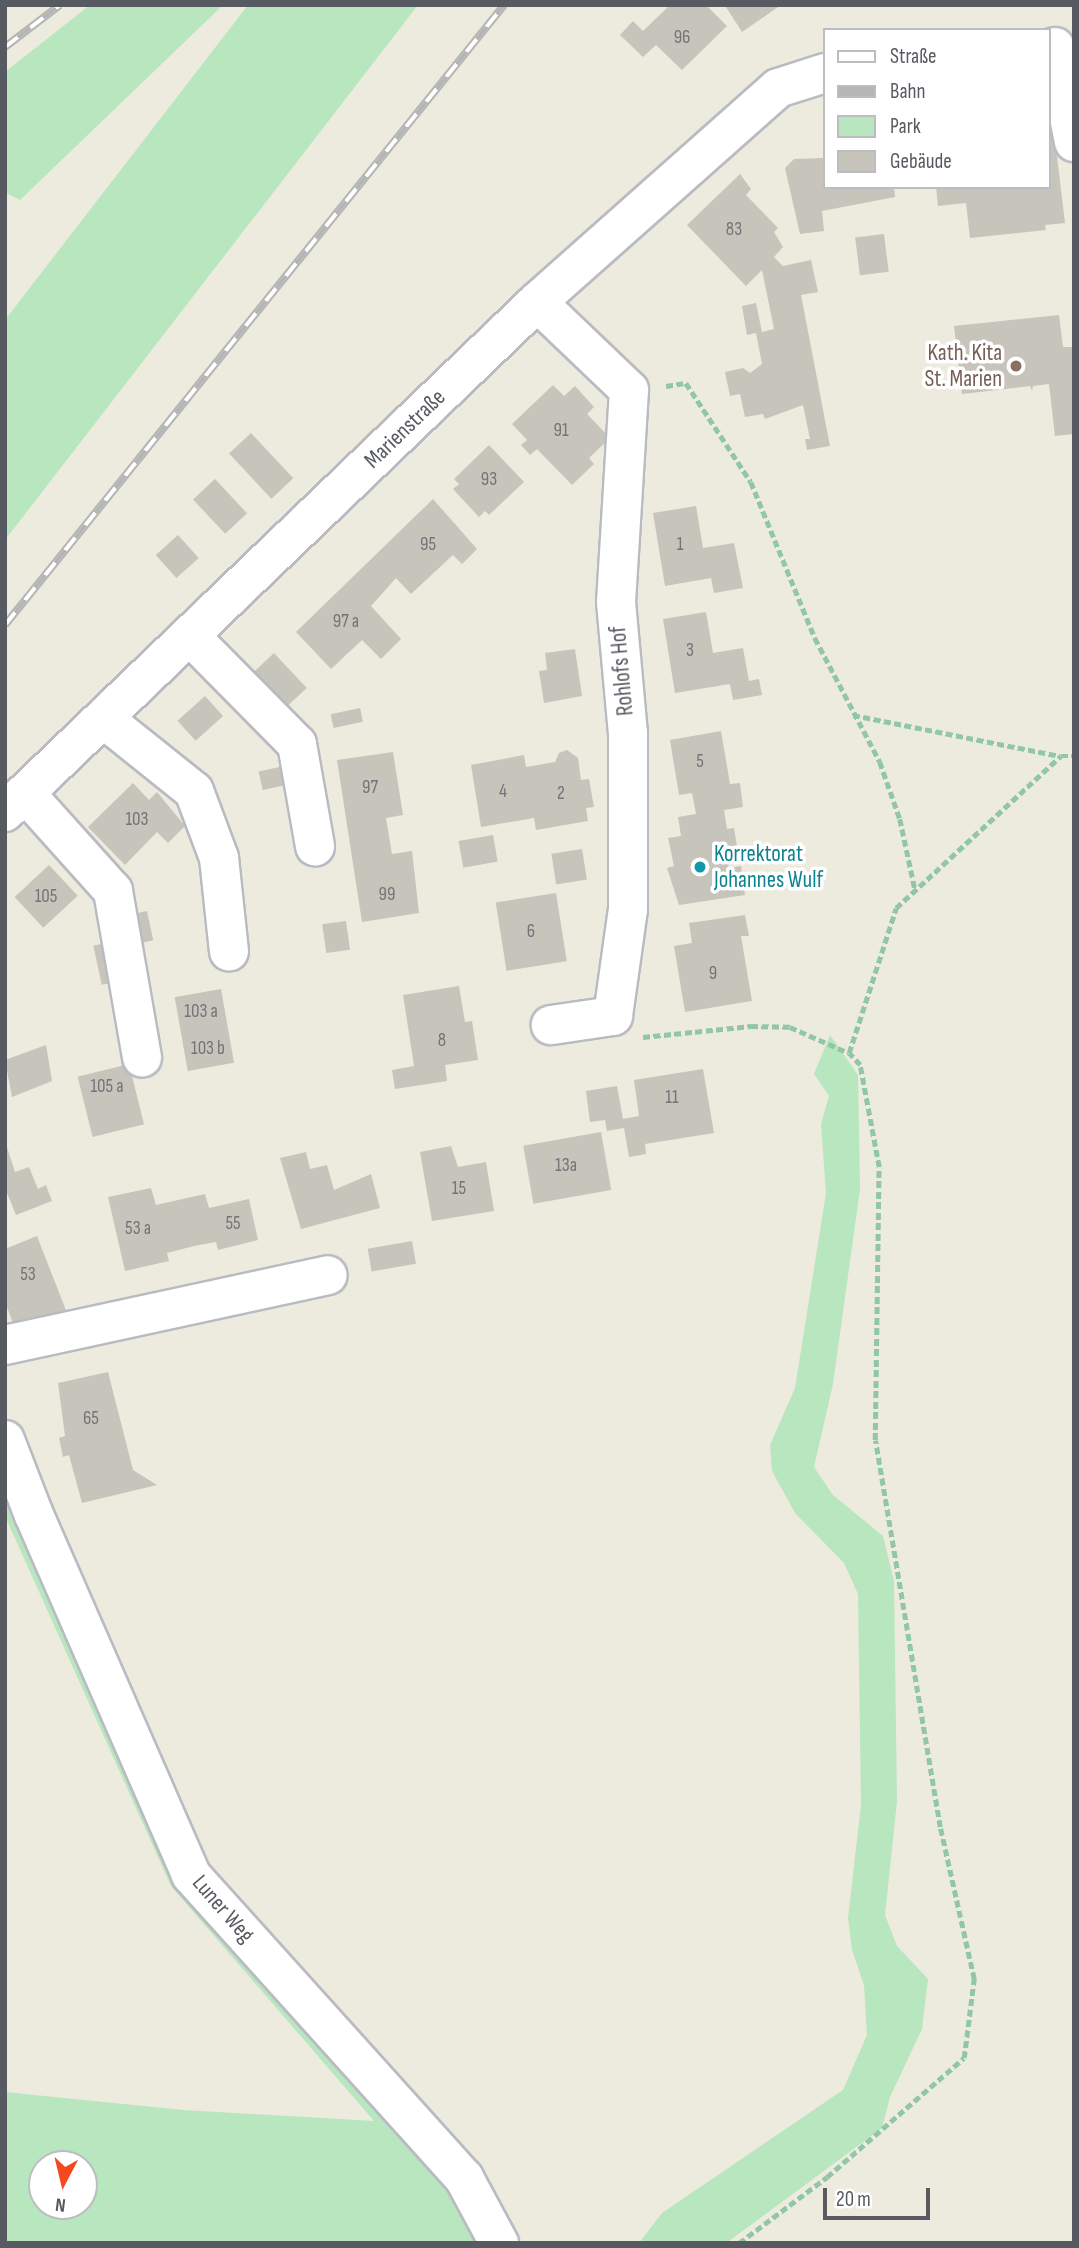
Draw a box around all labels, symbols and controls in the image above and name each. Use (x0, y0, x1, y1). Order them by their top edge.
house number: 96 (674, 27, 690, 49)
legend (824, 28, 1051, 189)
text: Straße (890, 44, 936, 69)
text: Bahn (890, 79, 925, 104)
text: Park (890, 114, 921, 139)
text: Gebäude (890, 149, 952, 174)
house number: 83 (726, 219, 742, 241)
place label: Kath. Kita St. Marien (924, 339, 1002, 393)
marker: Kath. Kita St. Marien (1008, 358, 1024, 374)
street label: Marienstraße (359, 384, 451, 474)
house number: 91 (553, 420, 569, 442)
house number: 93 (481, 469, 497, 491)
house number: 95 (420, 534, 436, 556)
house number: 1 (677, 534, 683, 556)
house number: 97 a (333, 611, 359, 633)
street label: Rohlofs Hof (604, 625, 640, 717)
house number: 3 (686, 640, 694, 662)
house number: 5 (696, 751, 704, 773)
house number: 97 (362, 777, 378, 799)
house number: 4 (499, 781, 507, 803)
house number: 2 (557, 783, 565, 805)
house number: 103 (125, 809, 149, 831)
place label: Korrektorat Johannes Wulf (714, 840, 823, 894)
marker: Korrektorat Johannes Wulf (692, 859, 708, 875)
house number: 99 (379, 884, 395, 906)
house number: 105 (35, 886, 57, 908)
house number: 6 (527, 921, 535, 943)
house number: 9 (709, 963, 717, 985)
house number: 103 a (184, 1001, 218, 1023)
house number: 8 (438, 1030, 446, 1052)
house number: 103 b (191, 1038, 225, 1060)
house number: 105 a (90, 1076, 124, 1098)
house number: 11 (665, 1087, 679, 1109)
house number: 13a (555, 1155, 577, 1177)
house number: 15 (452, 1178, 466, 1200)
house number: 55 (225, 1213, 241, 1235)
house number: 53 a (125, 1218, 151, 1240)
house number: 53 (20, 1264, 36, 1286)
house number: 65 (83, 1408, 99, 1430)
street label: Luner Weg (186, 1870, 260, 1948)
north arrow (28, 2150, 98, 2220)
scale bar (827, 2174, 934, 2218)
text: 20 m (836, 2187, 871, 2212)
text: N (54, 2192, 67, 2216)

